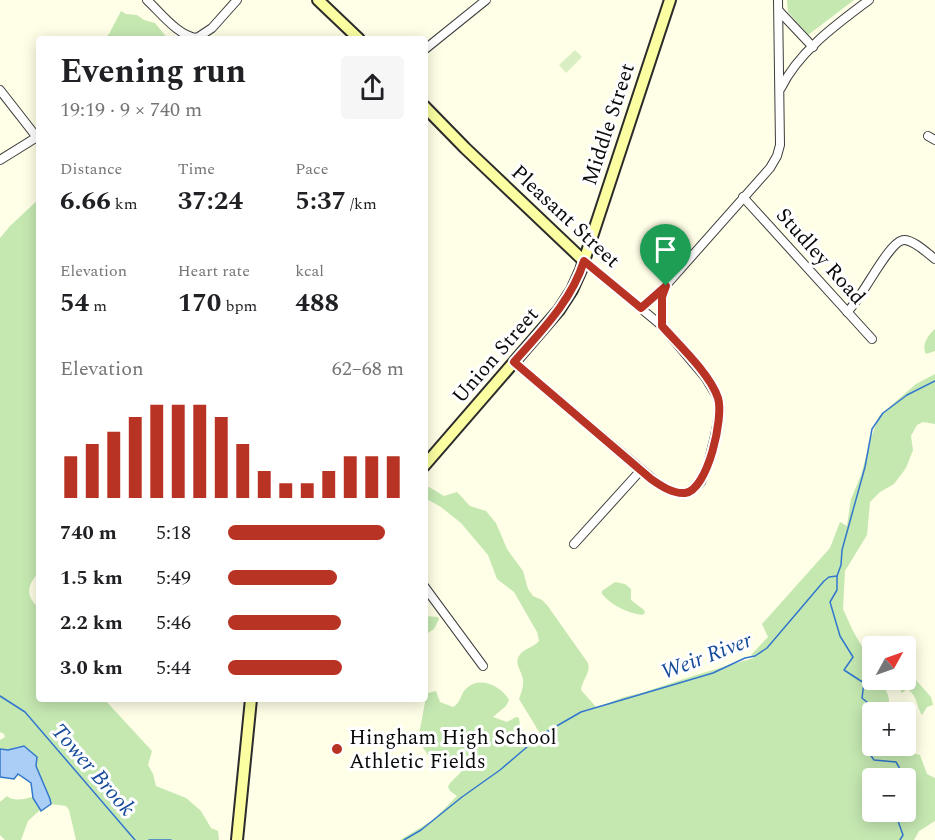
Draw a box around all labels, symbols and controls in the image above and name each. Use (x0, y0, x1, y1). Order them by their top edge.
text: Evening run (60, 47, 246, 97)
button: share (341, 56, 404, 119)
street label: Middle Street (574, 59, 644, 190)
text: 19:19 · 9 × 740 m (60, 95, 202, 125)
text: Distance (60, 157, 122, 181)
text: Time (178, 157, 215, 181)
text: Pace (295, 157, 328, 181)
street label: Pleasant Street (503, 157, 627, 276)
text: 6.66 (60, 181, 111, 221)
text: 37:24 (178, 181, 243, 221)
text: 5:37 (295, 181, 346, 221)
text: km (111, 192, 137, 216)
text: /km (346, 192, 377, 216)
street label: Studley Road (768, 201, 873, 312)
pin (640, 224, 691, 286)
icon: arrive (649, 233, 682, 266)
text: Elevation (60, 259, 127, 283)
text: Heart rate (178, 259, 250, 283)
text: kcal (295, 259, 324, 283)
text: 54 (60, 283, 89, 323)
text: 170 (178, 283, 221, 323)
text: 488 (295, 283, 339, 323)
text: m (89, 294, 107, 318)
text: bpm (221, 294, 257, 318)
street label: Union Street (445, 300, 547, 411)
text: Elevation (60, 354, 144, 384)
text: 62–68 m (332, 354, 404, 384)
text: 740 m (60, 518, 117, 548)
text: 5:18 (156, 518, 191, 548)
text: 1.5 km (60, 563, 123, 593)
text: 5:49 (156, 563, 191, 593)
text: 2.2 km (60, 608, 123, 638)
text: 5:46 (156, 608, 191, 638)
water label: Weir River (656, 624, 757, 689)
north arrow (862, 636, 916, 690)
map controls (862, 636, 916, 822)
text: 3.0 km (60, 653, 123, 683)
text: 5:44 (156, 653, 191, 683)
button: + (862, 702, 916, 756)
water label: Tower Brook (43, 716, 143, 824)
place label: Hingham High School Athletic Fields (349, 722, 557, 778)
marker: Hingham High School Athletic Fields (330, 742, 344, 756)
button: − (862, 768, 916, 822)

